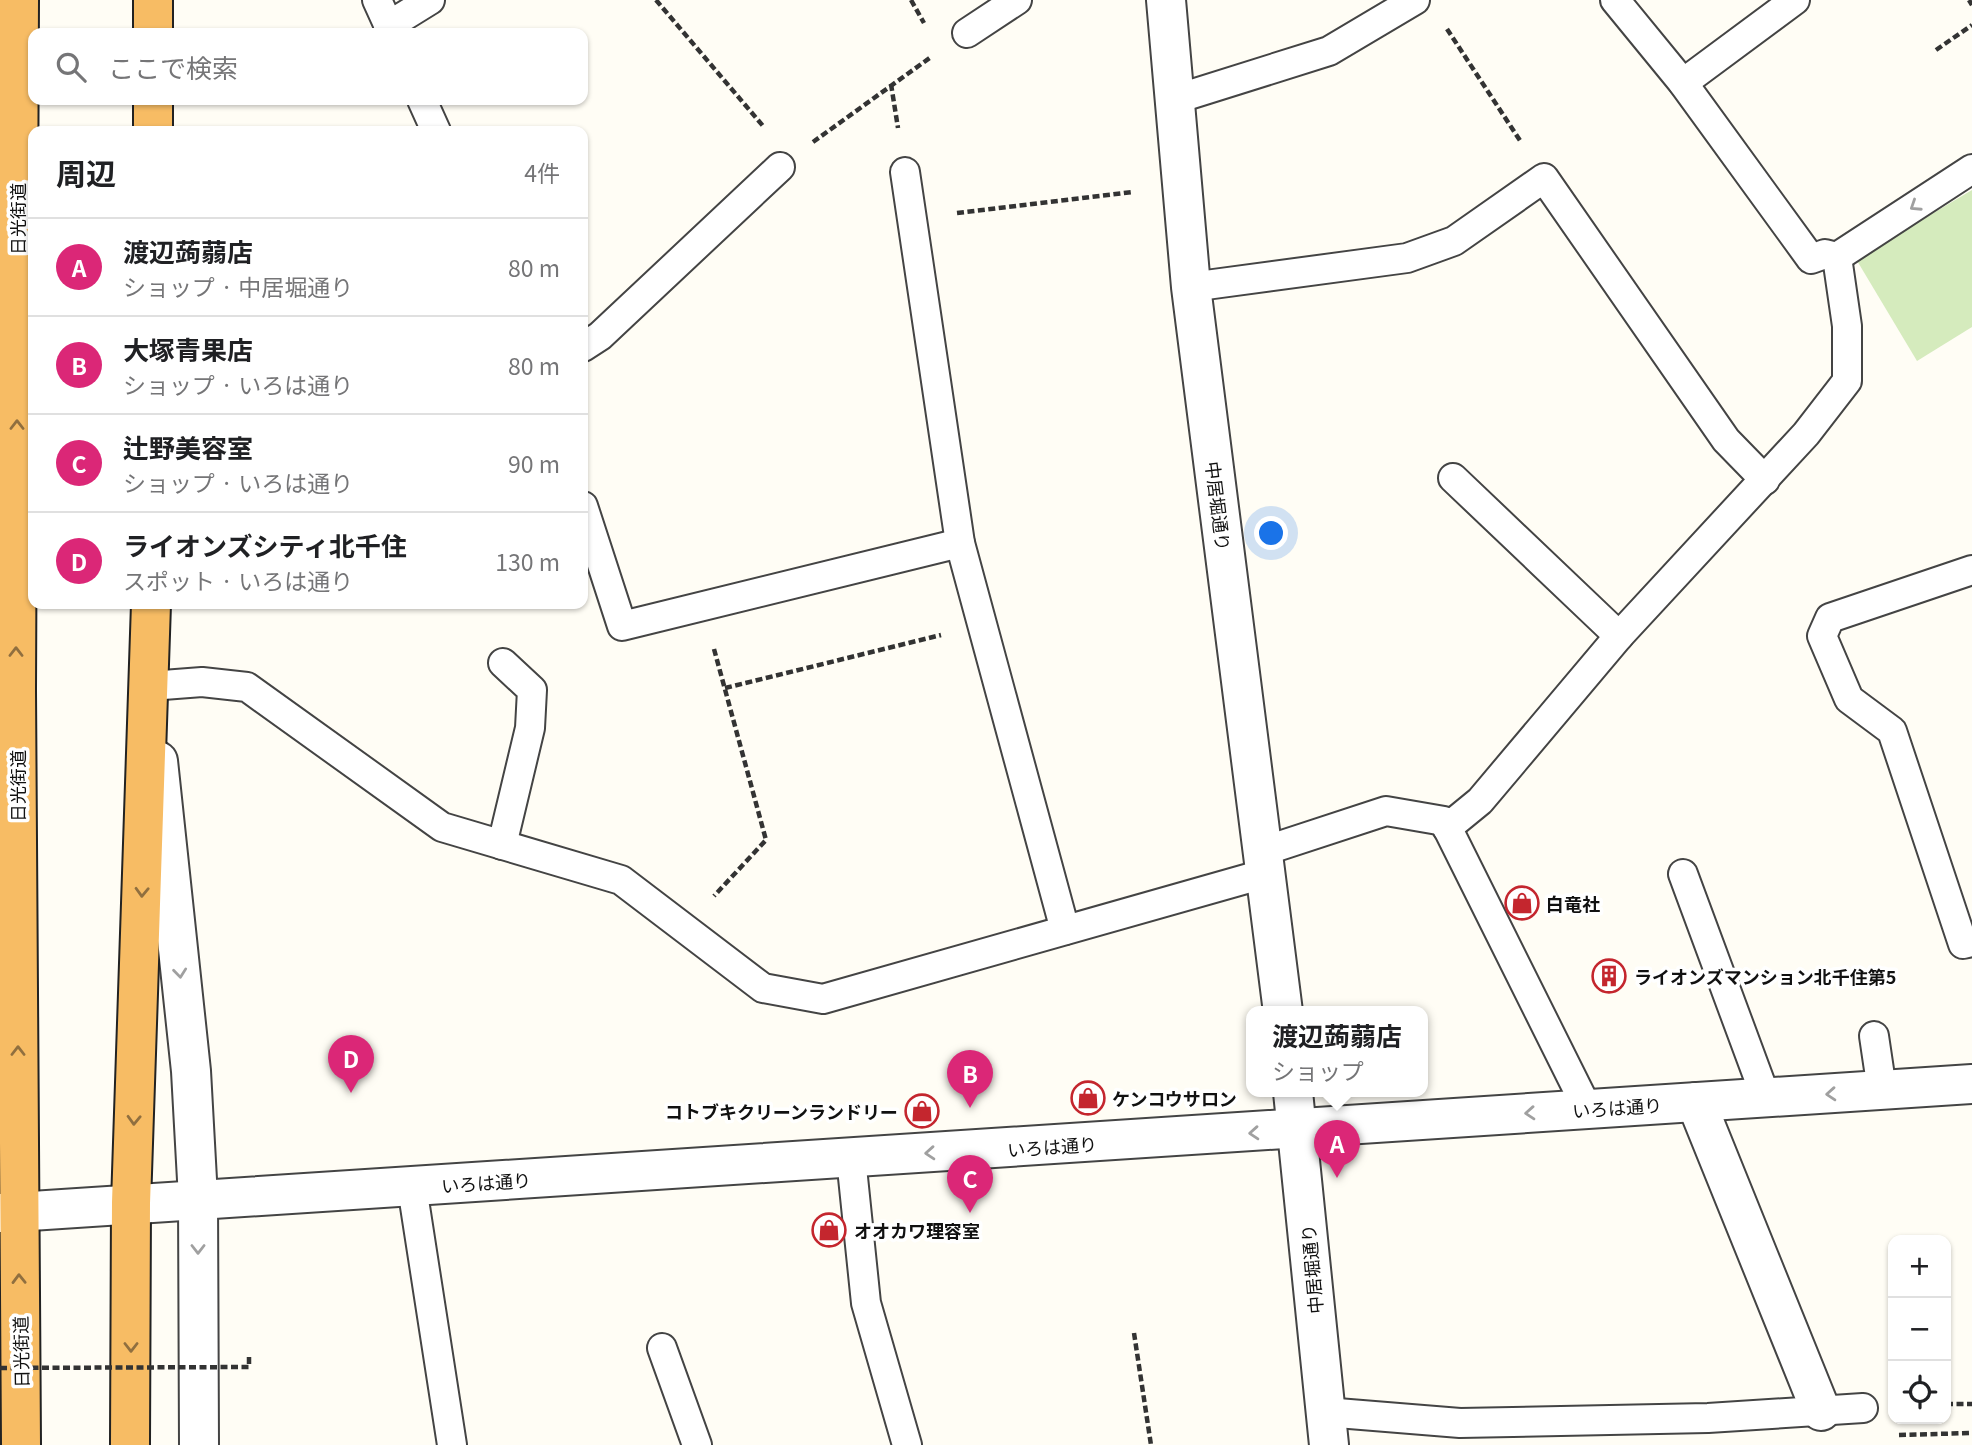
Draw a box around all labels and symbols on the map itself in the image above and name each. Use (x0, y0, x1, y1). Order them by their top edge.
street label: 日光街道 (4, 183, 30, 255)
one-way arrow (1909, 198, 1922, 211)
one-way arrow (9, 419, 25, 430)
street label: 中居堀通り (1201, 460, 1237, 552)
your location (1254, 516, 1288, 550)
one-way arrow (8, 647, 24, 657)
street label: 日光街道 (4, 750, 30, 822)
shop icon: 白竜社 (1503, 884, 1541, 922)
one-way arrow (135, 887, 150, 898)
place label: 白竜社 (1546, 890, 1600, 916)
building icon: ライオンズマンション北千住第5 (1590, 957, 1628, 995)
place label: ライオンズマンション北千住第5 (1634, 963, 1896, 989)
one-way arrow (172, 968, 187, 979)
pin: D (328, 1035, 374, 1093)
one-way arrow (10, 1046, 26, 1056)
pin: B (947, 1050, 993, 1108)
shop icon: ケンコウサロン (1069, 1079, 1107, 1117)
place label: ケンコウサロン (1112, 1085, 1237, 1111)
one-way arrow (1825, 1086, 1836, 1101)
street label: いろは通り (1571, 1091, 1663, 1123)
shop icon: コトブキクリーンランドリー (903, 1092, 941, 1130)
place label: コトブキクリーンランドリー (665, 1098, 898, 1124)
one-way arrow (1524, 1105, 1535, 1120)
one-way arrow (127, 1114, 142, 1125)
pin: A (1314, 1120, 1360, 1178)
one-way arrow (1249, 1126, 1260, 1141)
street label: いろは通り (1006, 1130, 1098, 1162)
one-way arrow (924, 1146, 935, 1161)
pin: C (947, 1155, 993, 1213)
street label: いろは通り (440, 1166, 532, 1198)
shop icon: オオカワ理容室 (810, 1211, 848, 1249)
place label: オオカワ理容室 (854, 1217, 980, 1243)
street label: 中居堀通り (1294, 1223, 1328, 1315)
one-way arrow (190, 1244, 206, 1255)
one-way arrow (11, 1273, 27, 1284)
street label: 日光街道 (6, 1316, 34, 1388)
one-way arrow (123, 1342, 139, 1353)

